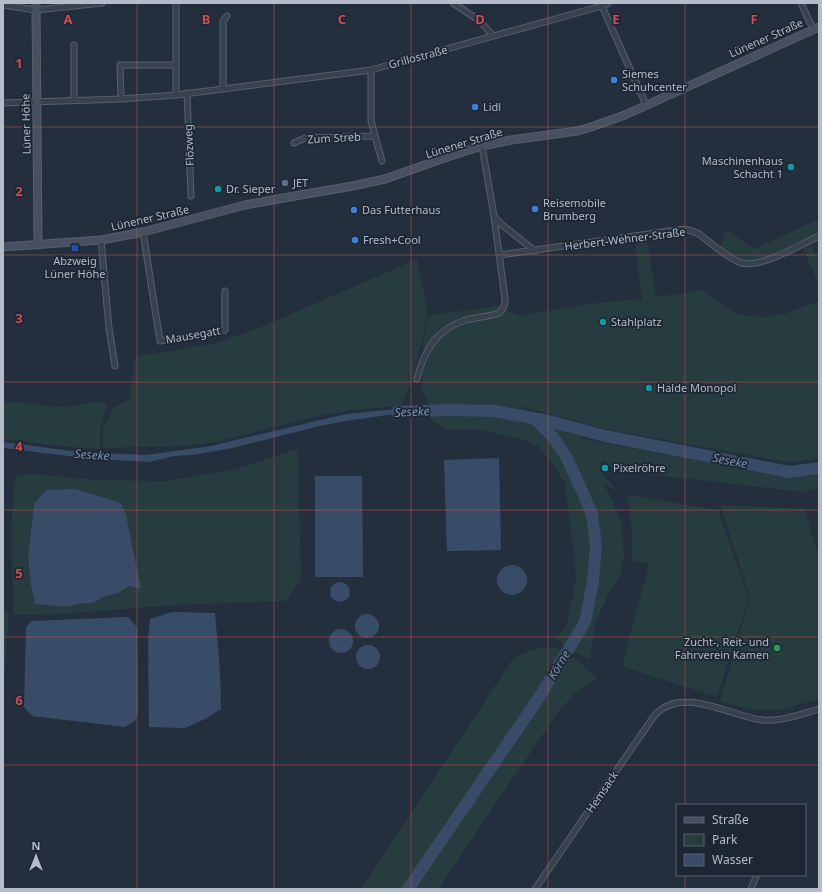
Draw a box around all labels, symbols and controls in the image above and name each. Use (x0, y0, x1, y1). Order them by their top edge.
text: A (64, 10, 73, 28)
text: B (202, 10, 210, 28)
text: C (338, 10, 346, 28)
text: D (475, 10, 485, 28)
text: E (612, 10, 620, 28)
text: F (750, 10, 758, 28)
street label: Lünener Straße (726, 14, 805, 61)
street label: Grillostraße (387, 41, 449, 72)
text: 1 (15, 54, 23, 72)
place label: Siemes Schuhcenter (622, 66, 687, 94)
marker: Siemes Schuhcenter (609, 75, 619, 85)
street label: Lüner Höhe (17, 93, 34, 155)
place label: Lidl (483, 99, 501, 114)
marker: Lidl (470, 102, 480, 112)
street label: Flözweg (180, 124, 197, 166)
street label: Lünener Straße (424, 124, 504, 161)
street label: Zum Streb (307, 129, 361, 146)
place label: Maschinenhaus Schacht 1 (702, 153, 783, 181)
marker: Maschinenhaus Schacht 1 (786, 162, 796, 172)
place label: JET (292, 175, 308, 190)
marker: JET (280, 178, 290, 188)
place label: Dr. Sieper (226, 181, 276, 196)
text: 2 (15, 182, 23, 200)
marker: Dr. Sieper (213, 184, 223, 194)
place label: Reisemobile Brumberg (543, 195, 606, 223)
street label: Lünener Straße (109, 201, 190, 234)
place label: Das Futterhaus (362, 202, 441, 217)
marker: Reisemobile Brumberg (530, 204, 540, 214)
marker: Das Futterhaus (349, 205, 359, 215)
street label: Herbert-Wehner-Straße (564, 224, 686, 253)
place label: Fresh+Cool (363, 232, 421, 247)
marker: Fresh+Cool (350, 235, 360, 245)
marker: Abzweig Lüner Höhe (70, 243, 80, 253)
place label: Abzweig Lüner Höhe (45, 253, 105, 281)
text: 3 (15, 309, 23, 327)
place label: Stahlplatz (611, 314, 662, 329)
marker: Stahlplatz (598, 317, 608, 327)
street label: Mausegatt (164, 322, 221, 347)
place label: Halde Monopol (657, 380, 736, 395)
marker: Halde Monopol (644, 383, 654, 393)
water label: Seseke (394, 402, 430, 421)
text: 4 (15, 437, 23, 455)
water label: Seseke (74, 445, 110, 464)
water label: Seseke (711, 449, 749, 472)
place label: Pixelröhre (613, 460, 665, 475)
marker: Pixelröhre (600, 463, 610, 473)
text: 5 (15, 564, 23, 582)
place label: Zucht-, Reit- und Fahrverein Kamen (675, 634, 769, 662)
marker: Zucht-, Reit- und Fahrverein Kamen (772, 643, 782, 653)
water label: Körne (543, 647, 574, 683)
text: 6 (15, 691, 23, 709)
street label: Hemsack (582, 768, 621, 815)
legend (676, 804, 806, 876)
text: Straße (712, 811, 749, 828)
text: Park (712, 831, 738, 848)
north arrow (16, 836, 56, 876)
text: N (32, 838, 40, 853)
text: Wasser (712, 851, 753, 868)

